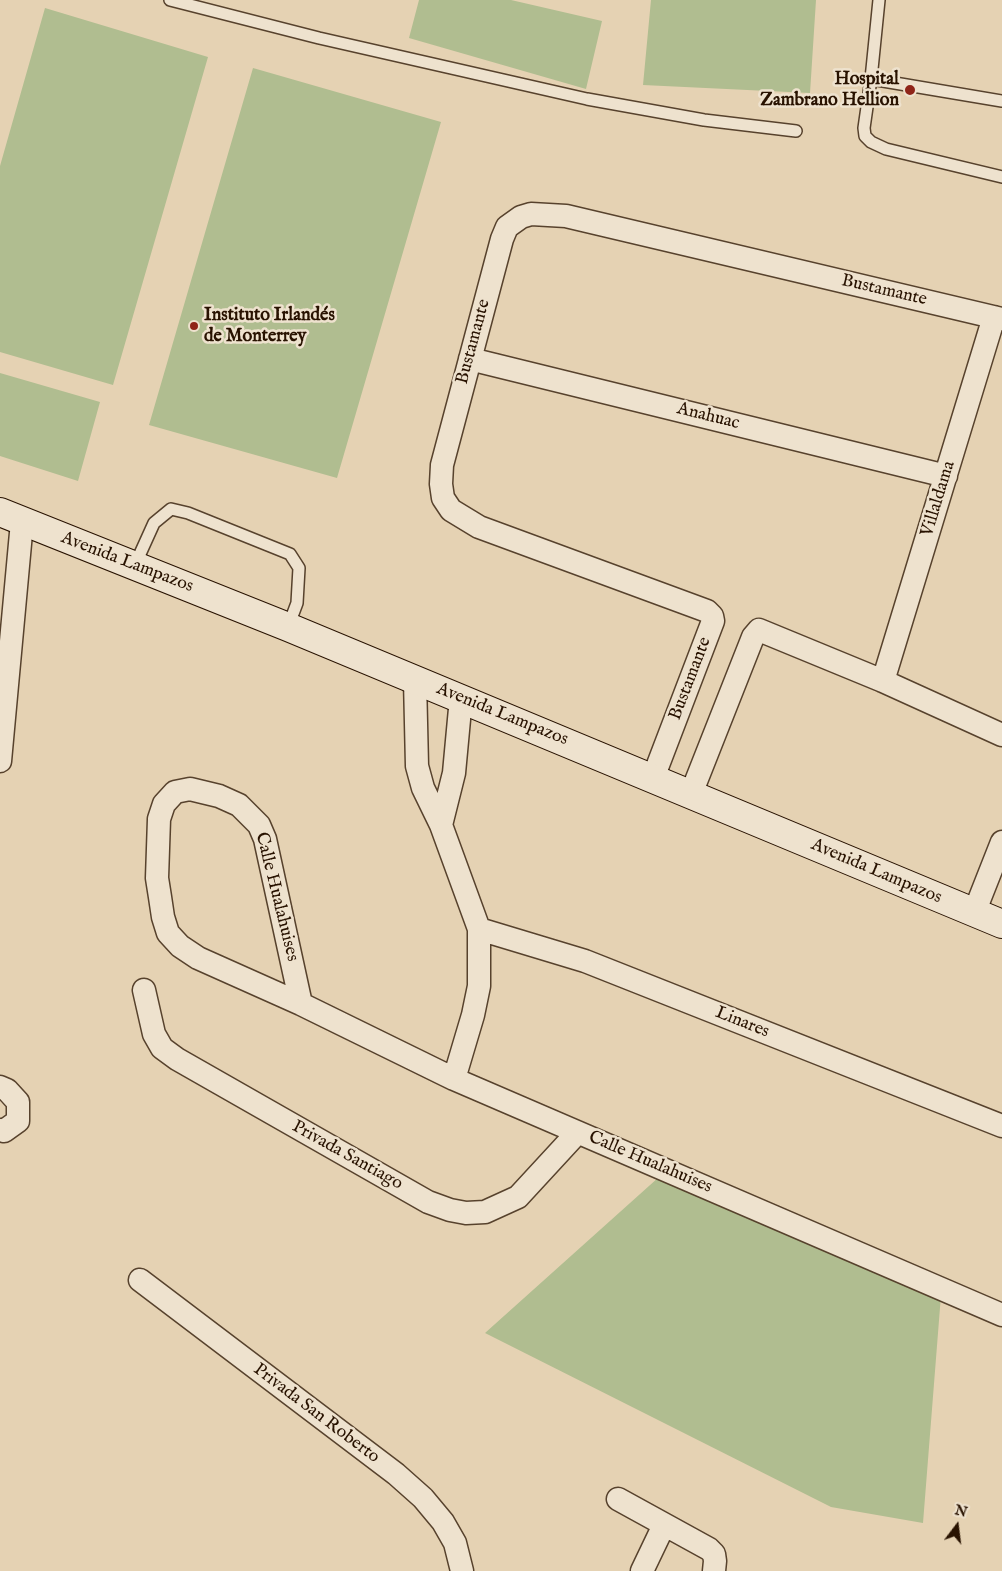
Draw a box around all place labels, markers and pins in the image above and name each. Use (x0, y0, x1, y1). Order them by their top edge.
place label: Hospital Zambrano Hellion (760, 69, 899, 112)
marker: Hospital Zambrano Hellion (903, 83, 917, 97)
place label: Instituto Irlandés de Monterrey (204, 305, 335, 348)
marker: Instituto Irlandés de Monterrey (188, 320, 200, 332)

